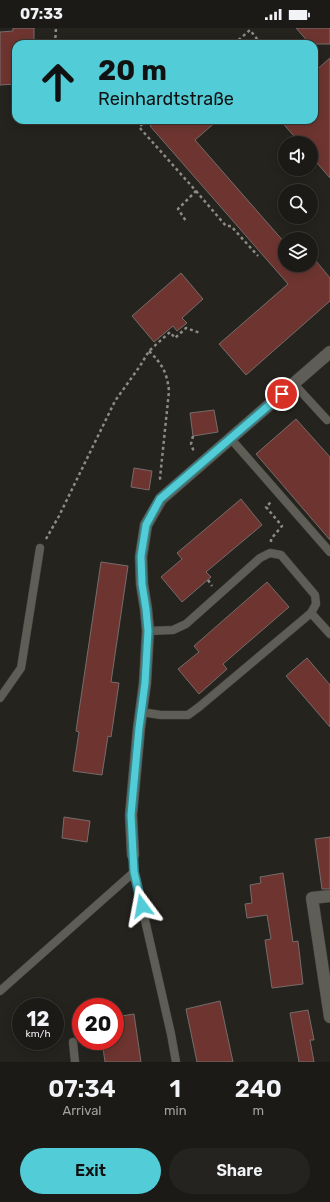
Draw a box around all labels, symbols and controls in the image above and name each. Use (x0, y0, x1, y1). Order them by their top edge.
text: 07:33 (20, 5, 63, 23)
text: 20 m (98, 54, 167, 87)
icon: ahead (32, 56, 84, 108)
text: Reinhardtstraße (98, 88, 234, 110)
map controls (278, 136, 318, 272)
button: sound (278, 136, 318, 176)
button: search (278, 184, 318, 224)
button: layers (278, 232, 318, 272)
pin (265, 377, 299, 411)
icon: arrive (271, 383, 293, 405)
position arrow (121, 885, 163, 927)
speed limit sign: 20 (72, 998, 124, 1050)
text: 12 (27, 1007, 49, 1031)
text: km/h (26, 1028, 50, 1040)
text: 07:34 (48, 1075, 116, 1103)
text: 1 (170, 1075, 181, 1103)
text: 240 (235, 1075, 282, 1103)
text: Arrival (62, 1103, 101, 1118)
text: min (164, 1103, 187, 1118)
text: m (252, 1103, 264, 1118)
button: Exit (20, 1148, 161, 1194)
button: Share (169, 1148, 310, 1194)

